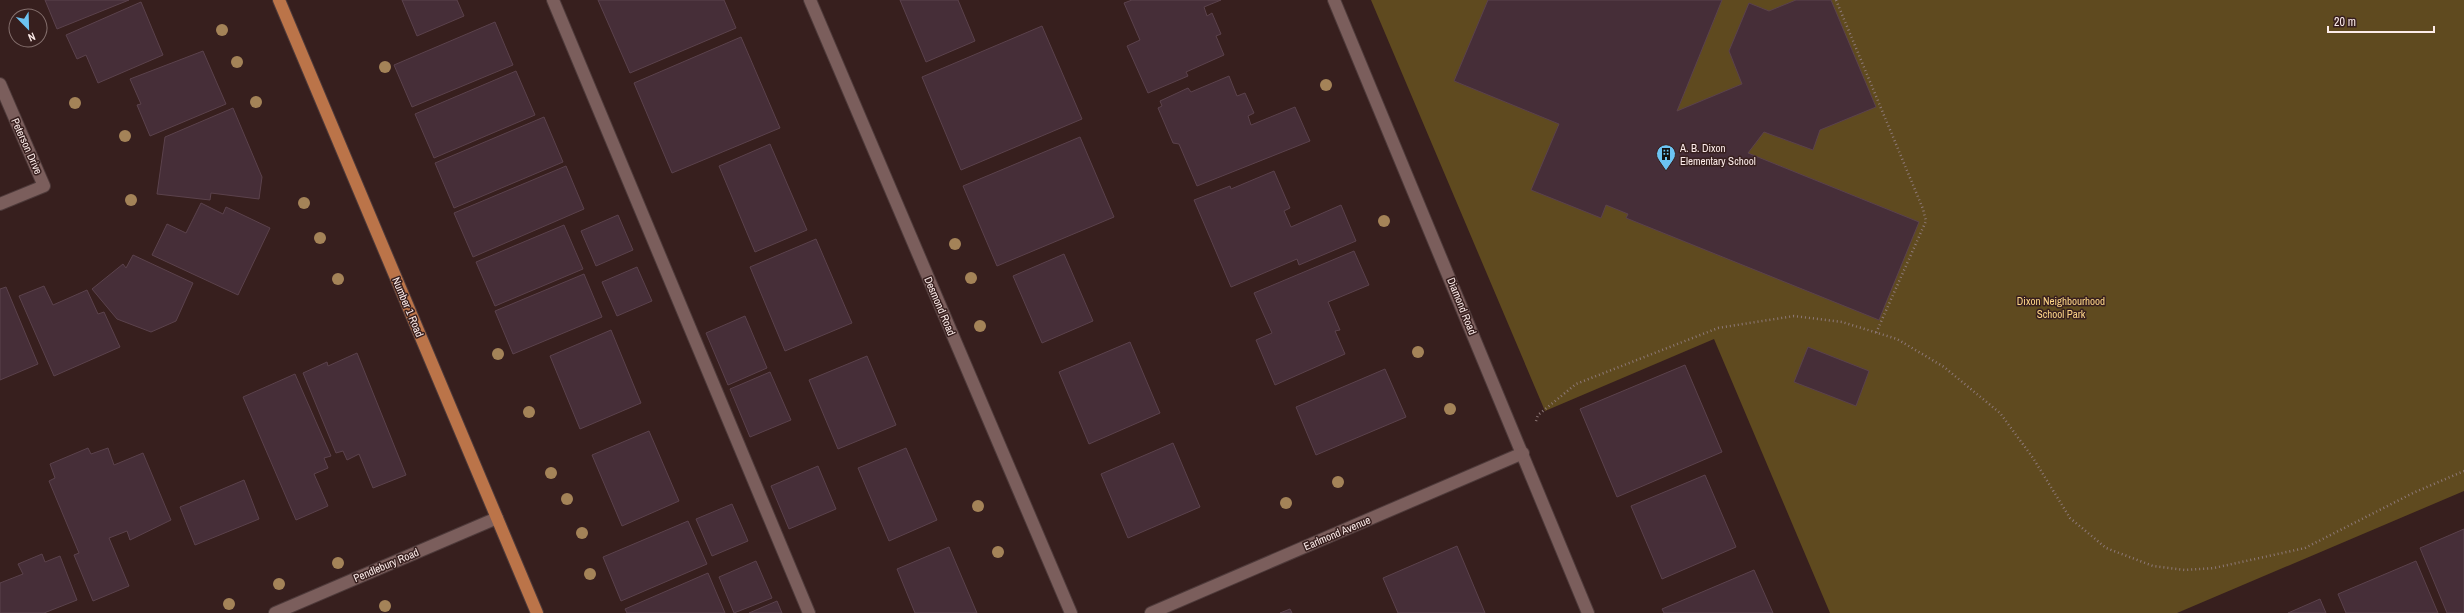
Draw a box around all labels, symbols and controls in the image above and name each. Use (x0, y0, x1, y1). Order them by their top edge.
north arrow (8, 8, 48, 48)
scale bar (2328, 8, 2434, 34)
text: 20 m (2334, 14, 2356, 30)
text: N (26, 29, 38, 45)
street label: Peterson Drive (8, 116, 46, 176)
place label: A. B. Dixon Elementary School (1679, 141, 1756, 168)
building icon: A. B. Dixon Elementary School (1655, 143, 1677, 171)
street label: Desmond Road (921, 274, 959, 338)
street label: Number 1 Road (389, 275, 427, 339)
street label: Diamond Road (1444, 275, 1480, 337)
park label: Dixon Neighbourhood School Park (2017, 294, 2105, 321)
street label: Earlmond Avenue (1302, 513, 1372, 553)
street label: Pendlebury Road (351, 545, 421, 585)

